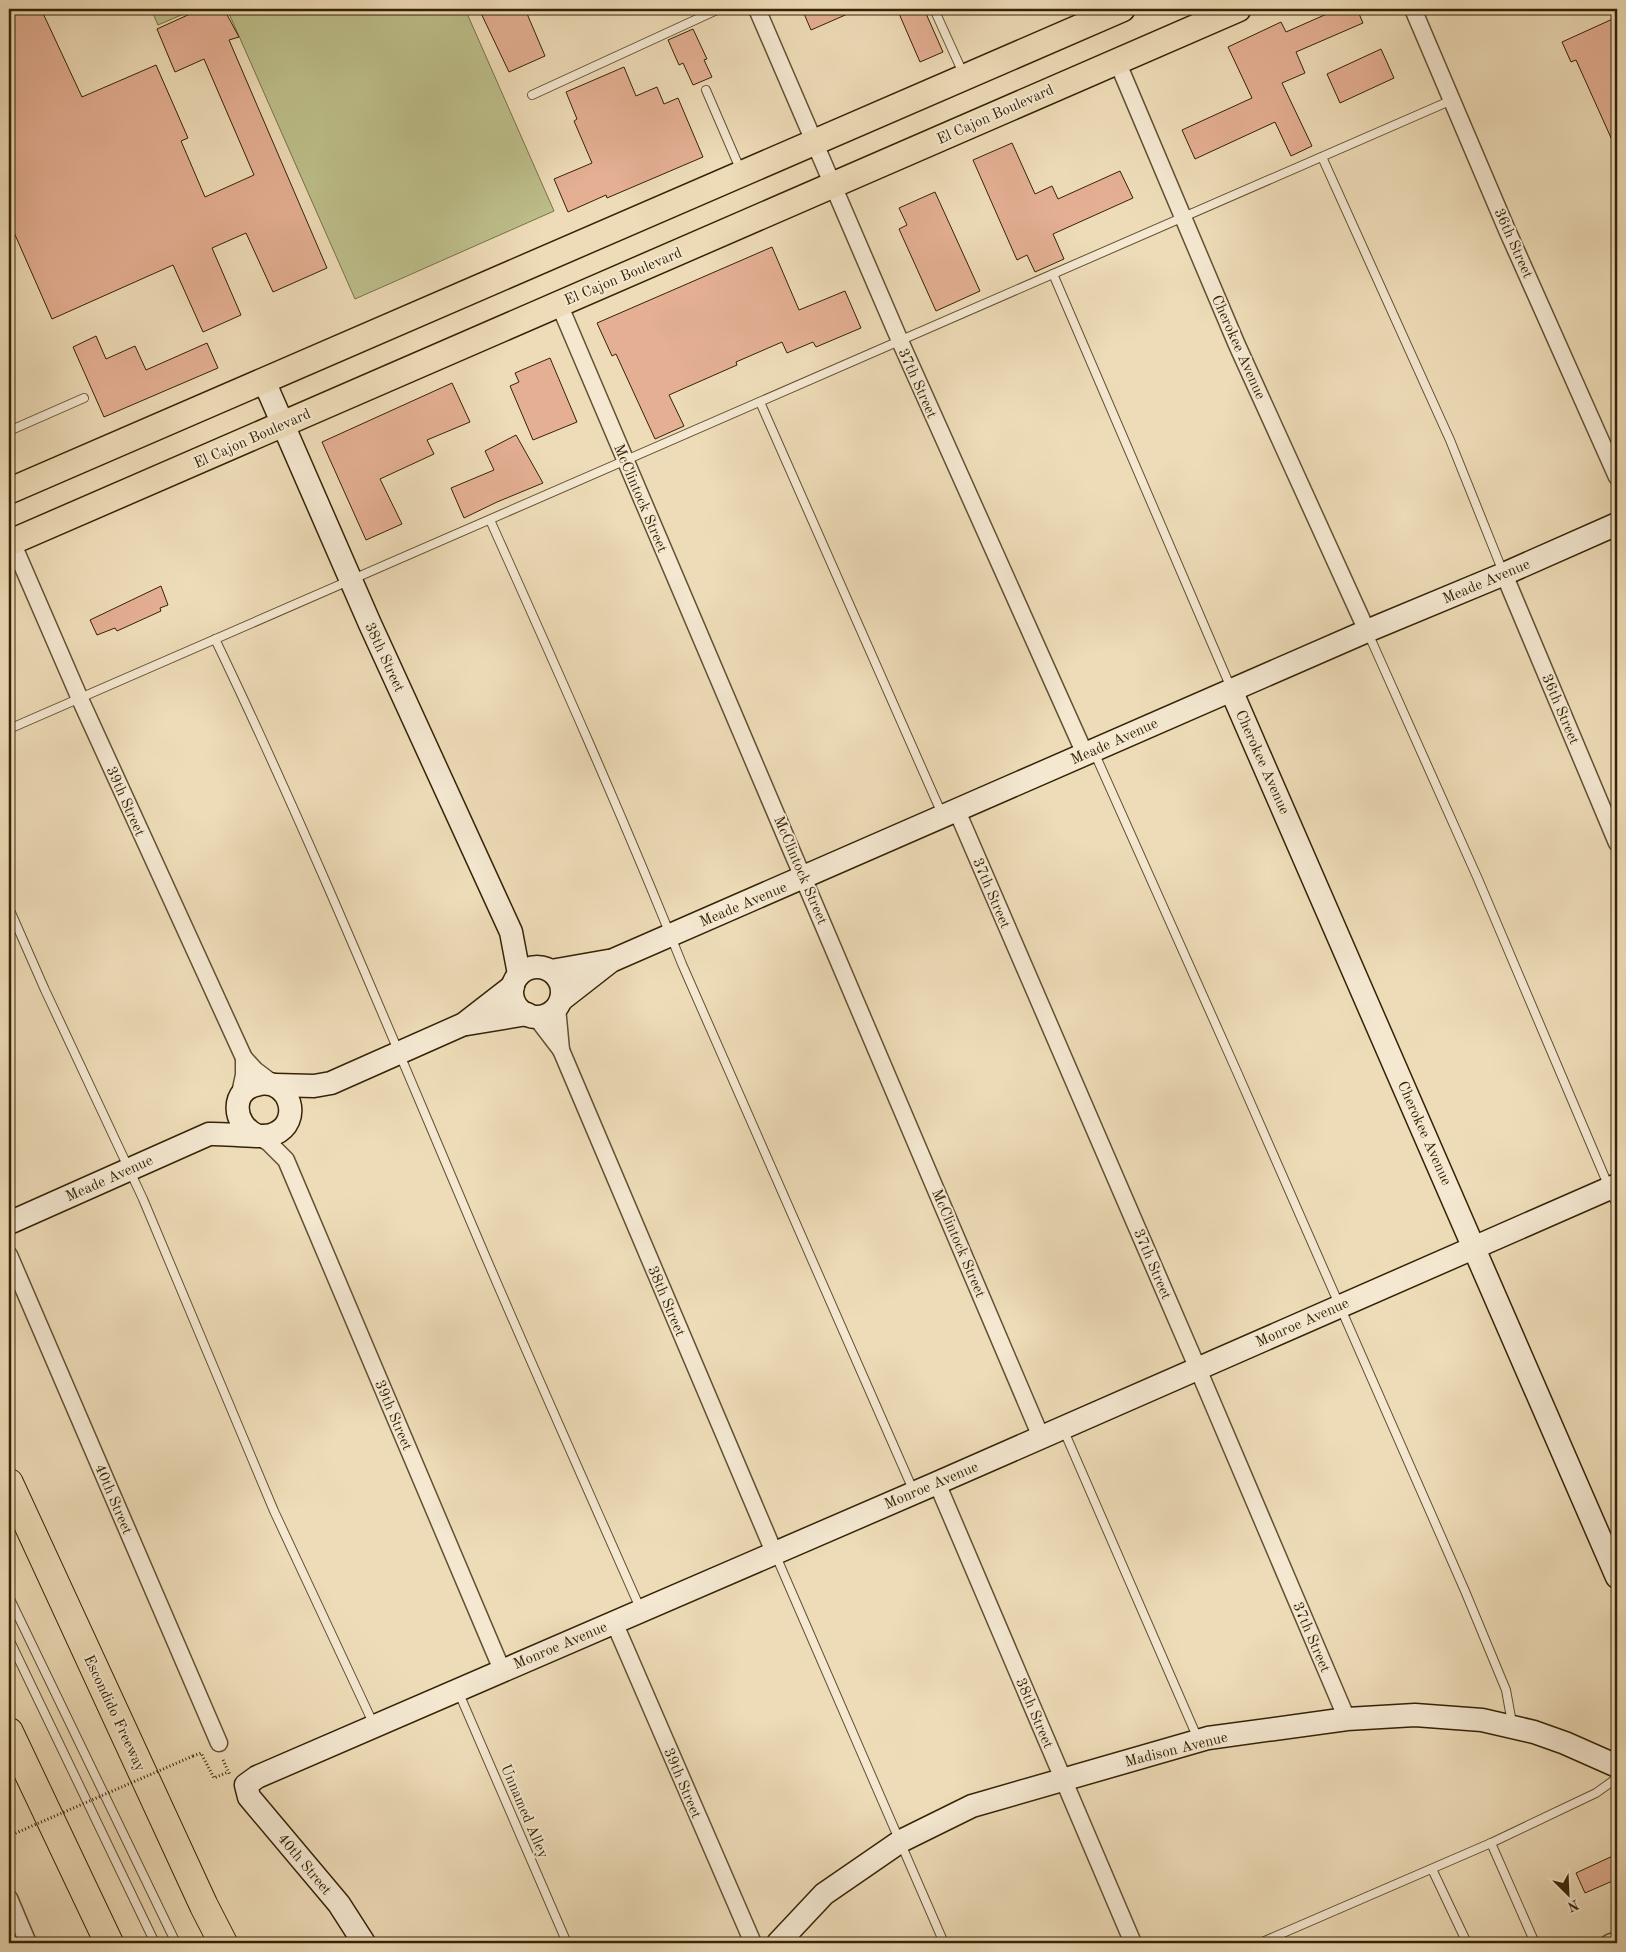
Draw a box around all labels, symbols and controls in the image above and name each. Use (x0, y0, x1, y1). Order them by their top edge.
street label: El Cajon Boulevard (935, 83, 1056, 148)
street label: 36th Street (1491, 206, 1535, 281)
street label: El Cajon Boulevard (563, 246, 685, 309)
street label: Cherokee Avenue (1208, 293, 1267, 402)
street label: 37th Street (895, 346, 939, 421)
street label: El Cajon Boulevard (192, 407, 313, 472)
street label: McClintock Street (610, 442, 669, 555)
street label: Meade Avenue (1441, 557, 1533, 608)
street label: 38th Street (361, 621, 406, 695)
street label: 36th Street (1538, 672, 1581, 747)
street label: Cherokee Avenue (1232, 708, 1291, 817)
street label: Meade Avenue (1069, 716, 1160, 768)
street label: 39th Street (103, 764, 147, 839)
street label: McClintock Street (770, 814, 829, 927)
street label: 37th Street (969, 856, 1012, 931)
street label: Meade Avenue (698, 880, 790, 931)
street label: Cherokee Avenue (1394, 1079, 1453, 1188)
street label: Meade Avenue (64, 1153, 155, 1205)
street label: McClintock Street (928, 1187, 987, 1300)
street label: 37th Street (1130, 1227, 1173, 1302)
street label: 38th Street (644, 1264, 687, 1339)
street label: Monroe Avenue (1254, 1296, 1352, 1351)
street label: 39th Street (371, 1378, 414, 1453)
street label: Monroe Avenue (882, 1460, 981, 1513)
street label: 40th Street (91, 1462, 134, 1537)
street label: 37th Street (1289, 1600, 1332, 1675)
street label: Monroe Avenue (511, 1620, 610, 1673)
street label: Escondido Freeway (80, 1653, 147, 1774)
street label: 38th Street (1012, 1676, 1055, 1751)
street label: Madison Avenue (1123, 1730, 1230, 1771)
street label: 39th Street (660, 1746, 703, 1821)
street label: Unnamed Alley (497, 1762, 550, 1861)
street label: 40th Street (274, 1832, 334, 1898)
north arrow (1544, 1870, 1594, 1920)
text: N (1565, 1896, 1581, 1914)

